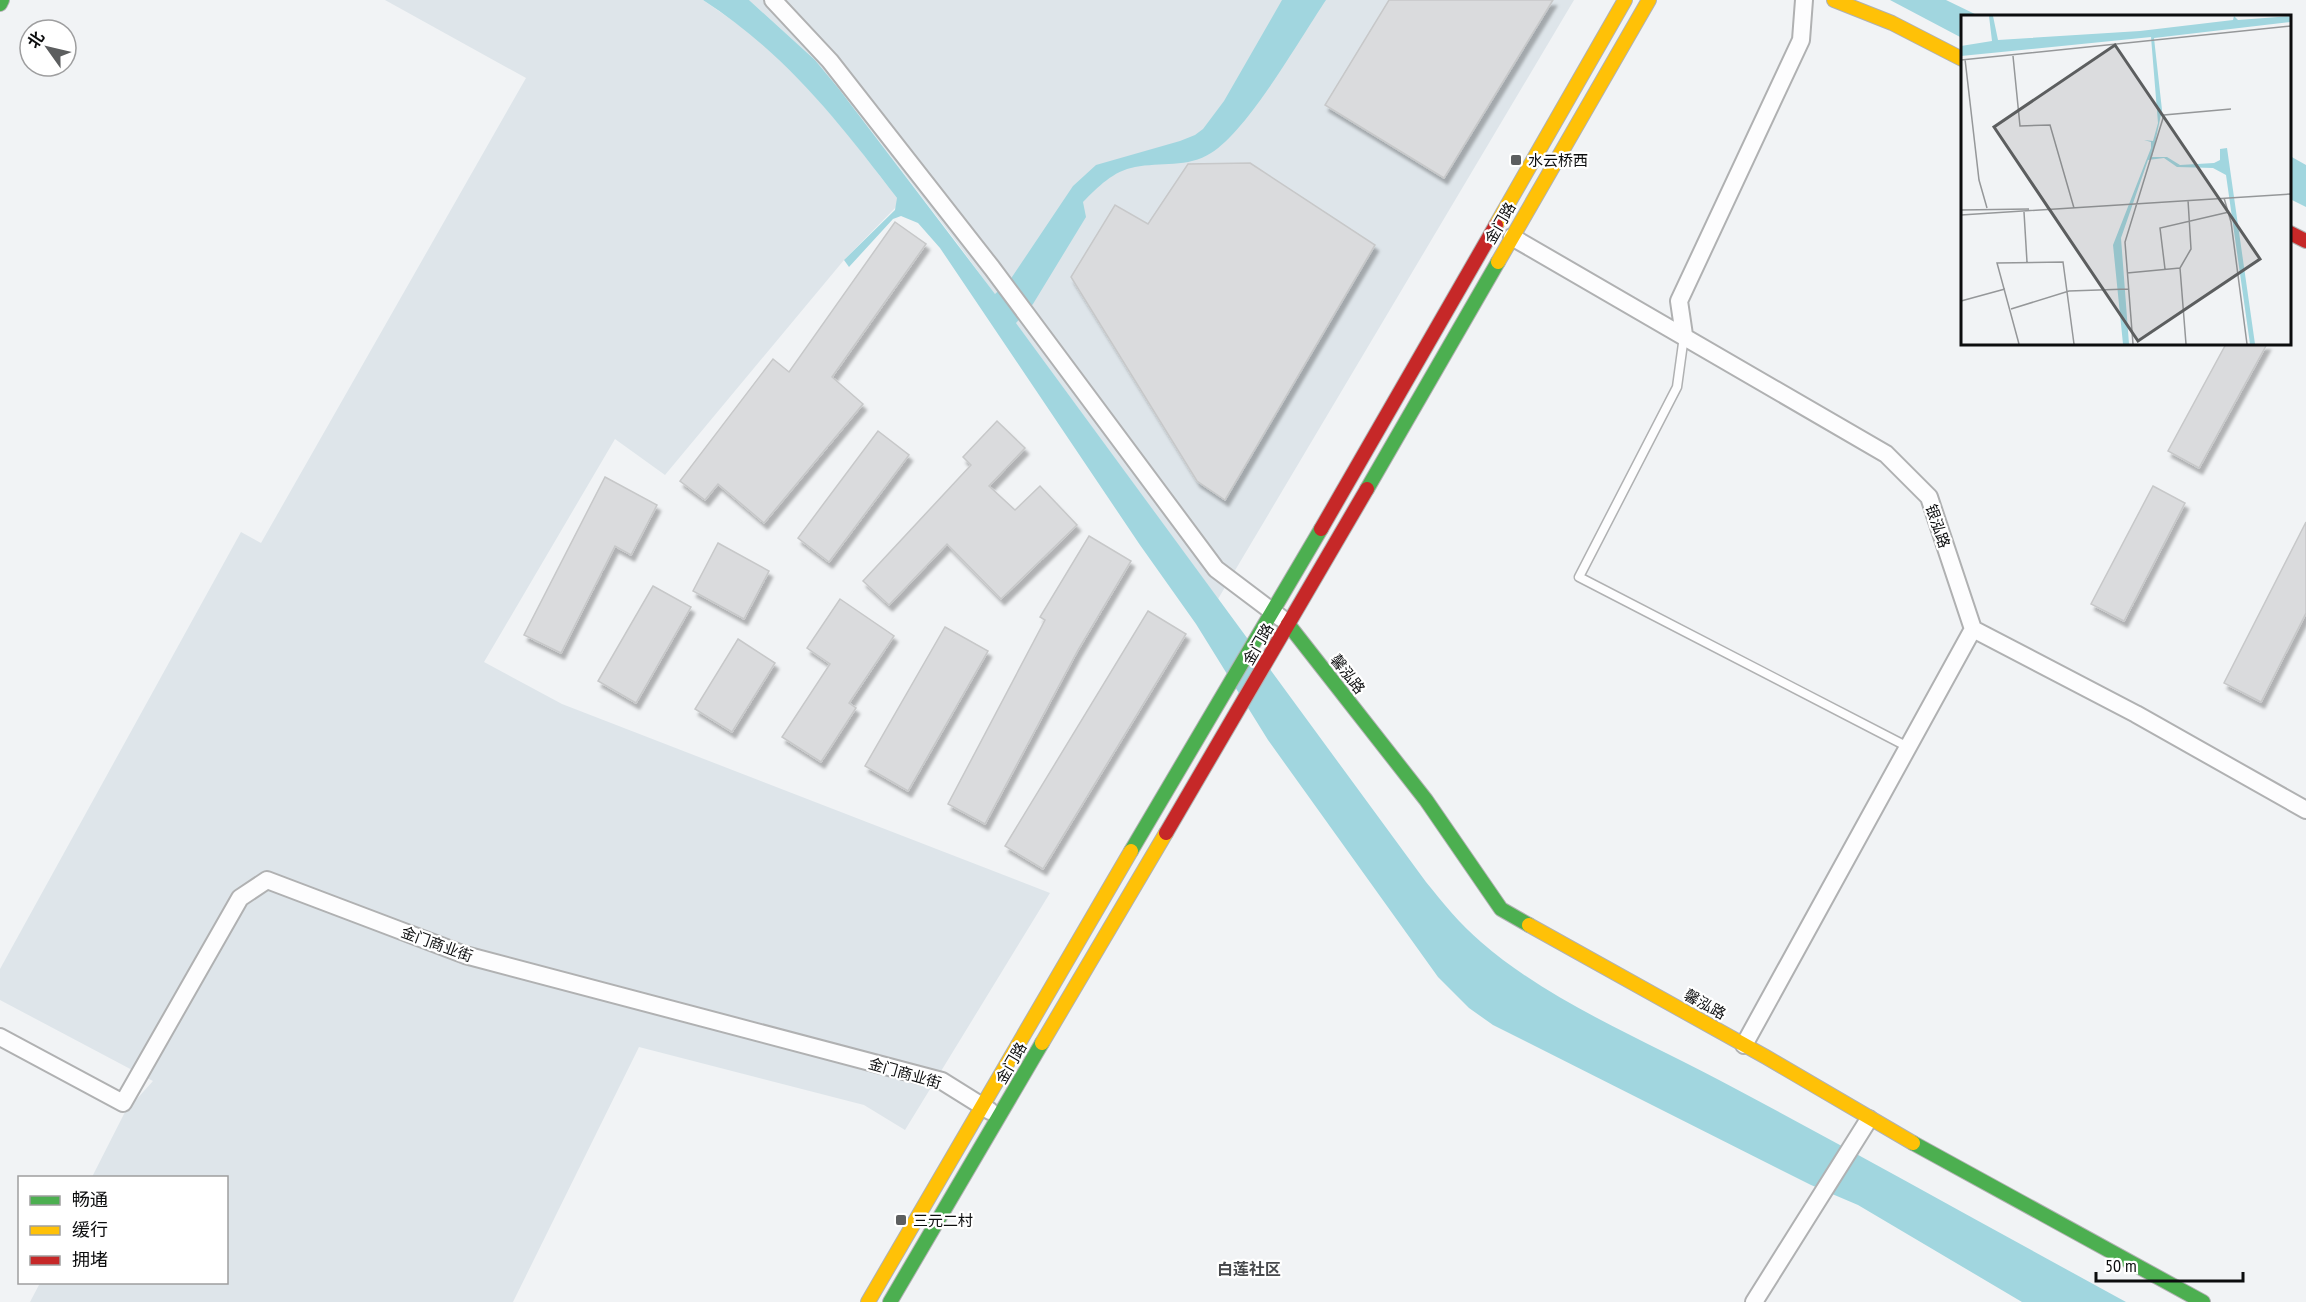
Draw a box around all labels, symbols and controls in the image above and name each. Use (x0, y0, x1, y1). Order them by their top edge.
inset map (1961, 15, 2291, 345)
north arrow (18, 18, 78, 78)
text: 北 (23, 27, 48, 52)
place label: 水云桥西 (1528, 151, 1588, 170)
marker: 水云桥西 (1509, 153, 1523, 167)
street label: 金门路 (1481, 199, 1519, 247)
street label: 银泓路 (1922, 502, 1954, 550)
street label: 金门路 (1239, 620, 1277, 668)
street label: 馨泓路 (1327, 650, 1369, 698)
street label: 金门商业街 (399, 922, 475, 966)
street label: 馨泓路 (1681, 985, 1729, 1023)
street label: 金门路 (992, 1039, 1030, 1087)
street label: 金门商业街 (866, 1054, 944, 1092)
legend (18, 1176, 228, 1284)
text: 畅通 (72, 1188, 108, 1211)
place label: 三元二村 (913, 1211, 973, 1230)
marker: 三元二村 (894, 1213, 908, 1227)
text: 缓行 (72, 1218, 108, 1241)
scale bar (2096, 1245, 2243, 1283)
text: 拥堵 (72, 1248, 108, 1271)
text: 50 m (2105, 1254, 2137, 1277)
district label: 白莲社区 (1217, 1259, 1281, 1279)

